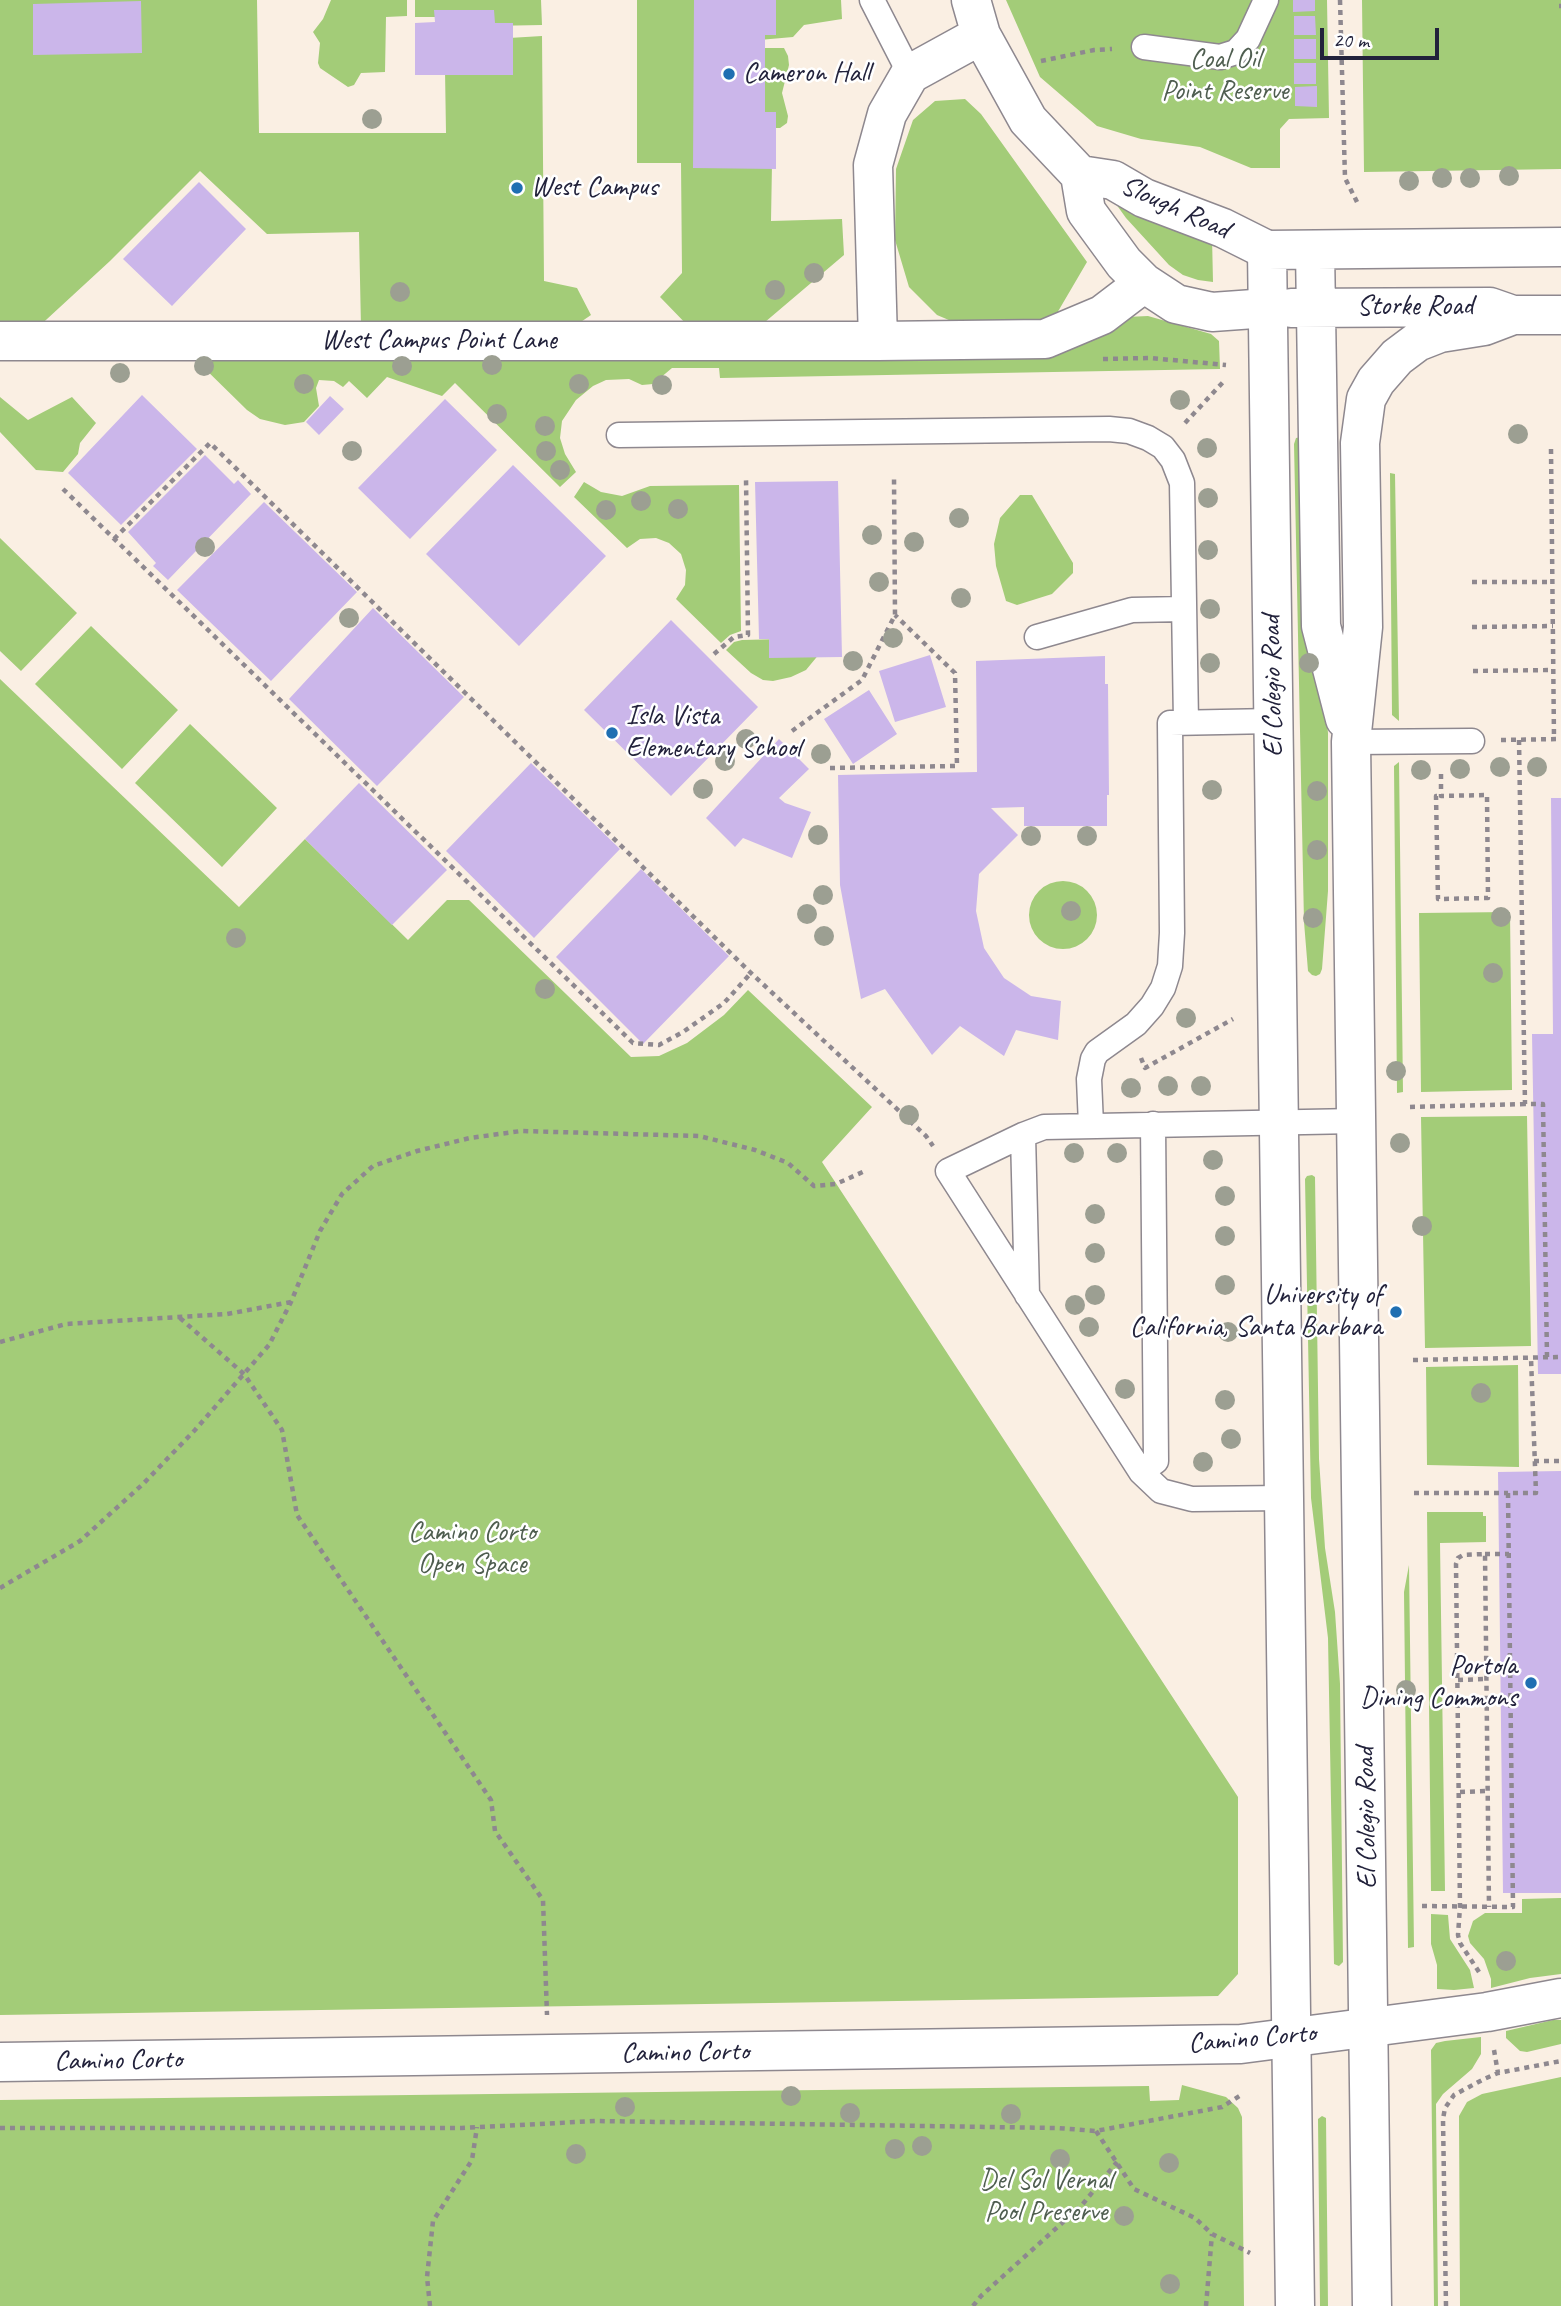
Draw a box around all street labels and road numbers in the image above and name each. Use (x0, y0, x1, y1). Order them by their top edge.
street label: Slough Road (1115, 169, 1235, 247)
street label: Storke Road (1357, 290, 1473, 324)
street label: West Campus Point Lane (321, 324, 557, 358)
street label: El Colegio Road (1255, 615, 1291, 757)
street label: El Colegio Road (1349, 1747, 1385, 1889)
street label: Camino Corto (1187, 2017, 1317, 2061)
street label: Camino Corto (621, 2035, 749, 2071)
street label: Camino Corto (54, 2043, 182, 2079)

